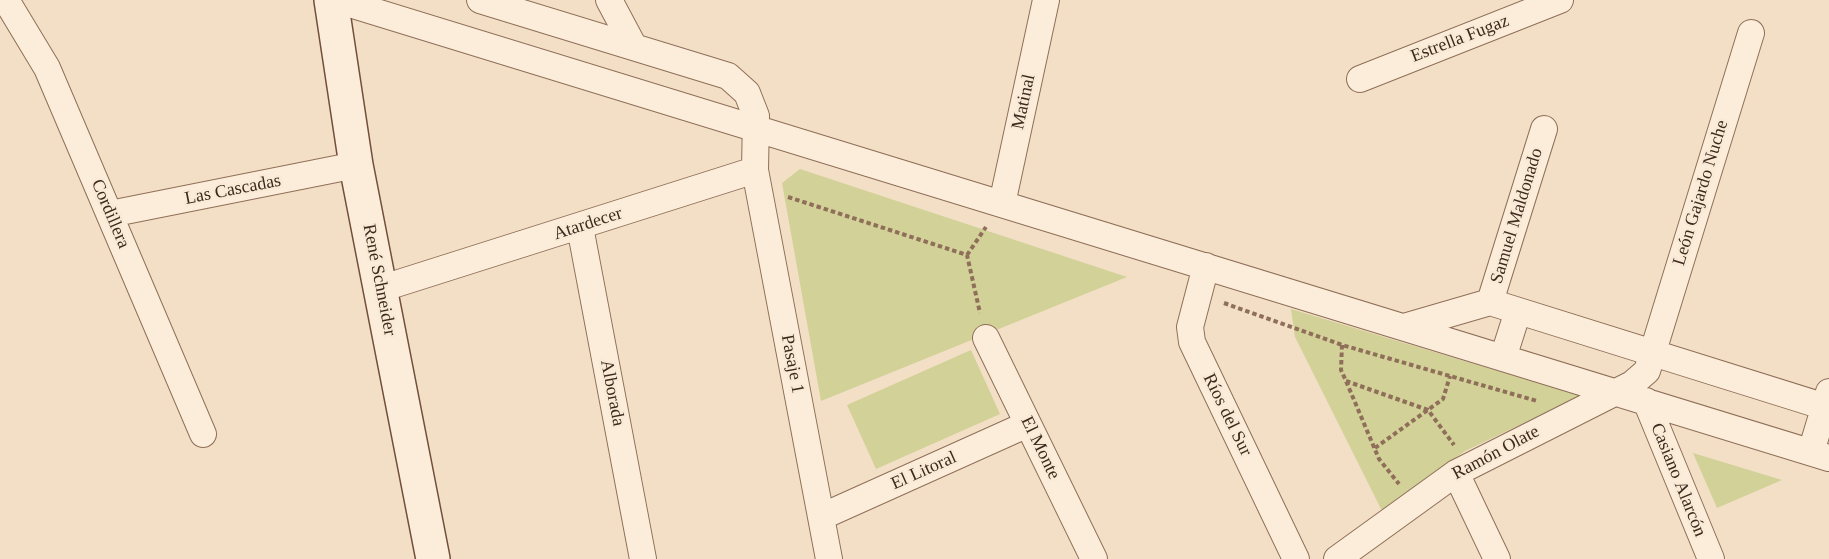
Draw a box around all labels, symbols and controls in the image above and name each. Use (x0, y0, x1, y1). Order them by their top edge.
street label: Estrella Fugaz (1408, 10, 1512, 68)
street label: Matinal (1008, 72, 1040, 132)
street label: León Gajardo Nuche (1669, 118, 1733, 268)
street label: Samuel Maldonado (1486, 146, 1548, 286)
street label: Las Cascadas (183, 170, 283, 210)
street label: Cordillera (86, 176, 134, 252)
street label: Atardecer (551, 203, 625, 245)
street label: René Schneider (358, 222, 400, 338)
street label: Pasaje 1 (776, 333, 808, 395)
street label: Alborada (595, 358, 629, 428)
street label: Ríos del Sur (1198, 370, 1256, 460)
street label: El Monte (1015, 413, 1065, 483)
street label: Casiano Alarcón (1645, 420, 1711, 540)
street label: Ramón Olate (1449, 421, 1543, 485)
street label: El Litoral (888, 447, 960, 495)

